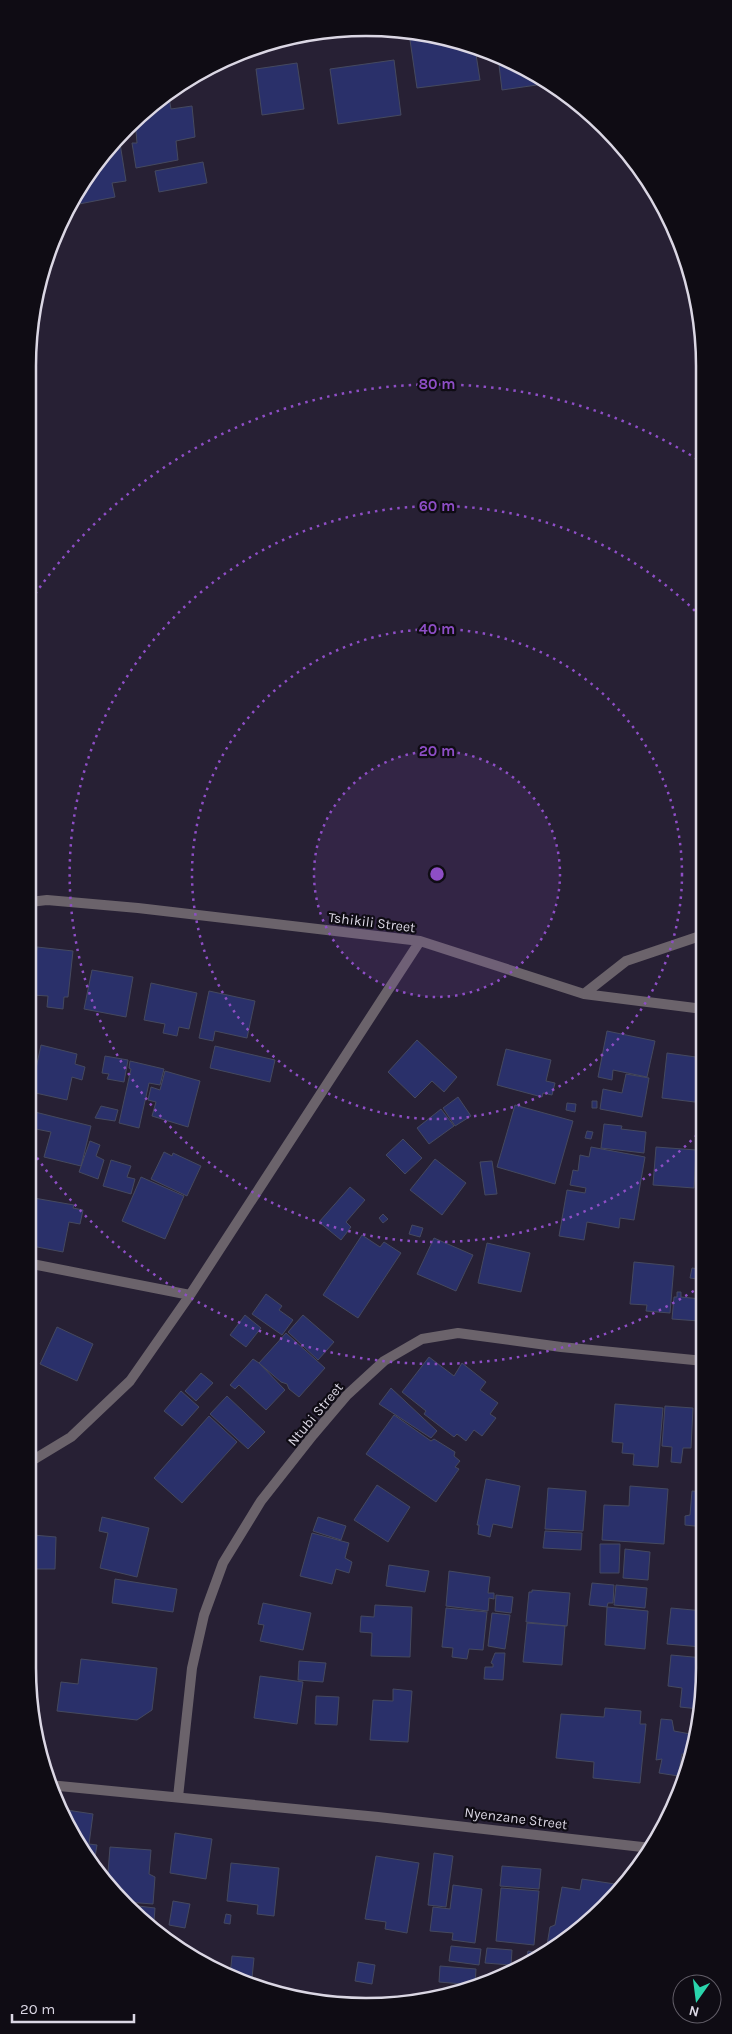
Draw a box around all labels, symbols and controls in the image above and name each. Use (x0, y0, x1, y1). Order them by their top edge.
text: 80 m (418, 375, 456, 393)
text: 60 m (419, 497, 455, 515)
text: 40 m (419, 620, 455, 638)
text: 20 m (419, 742, 455, 760)
centre of rings (428, 865, 446, 883)
street label: Tshikili Street (327, 909, 416, 936)
street label: Ntubi Street (284, 1379, 347, 1449)
street label: Nyenzane Street (464, 1804, 568, 1833)
north arrow (672, 1974, 722, 2024)
scale bar (12, 1992, 135, 2024)
text: 20 m (20, 2000, 55, 2018)
text: N (687, 2002, 701, 2021)

